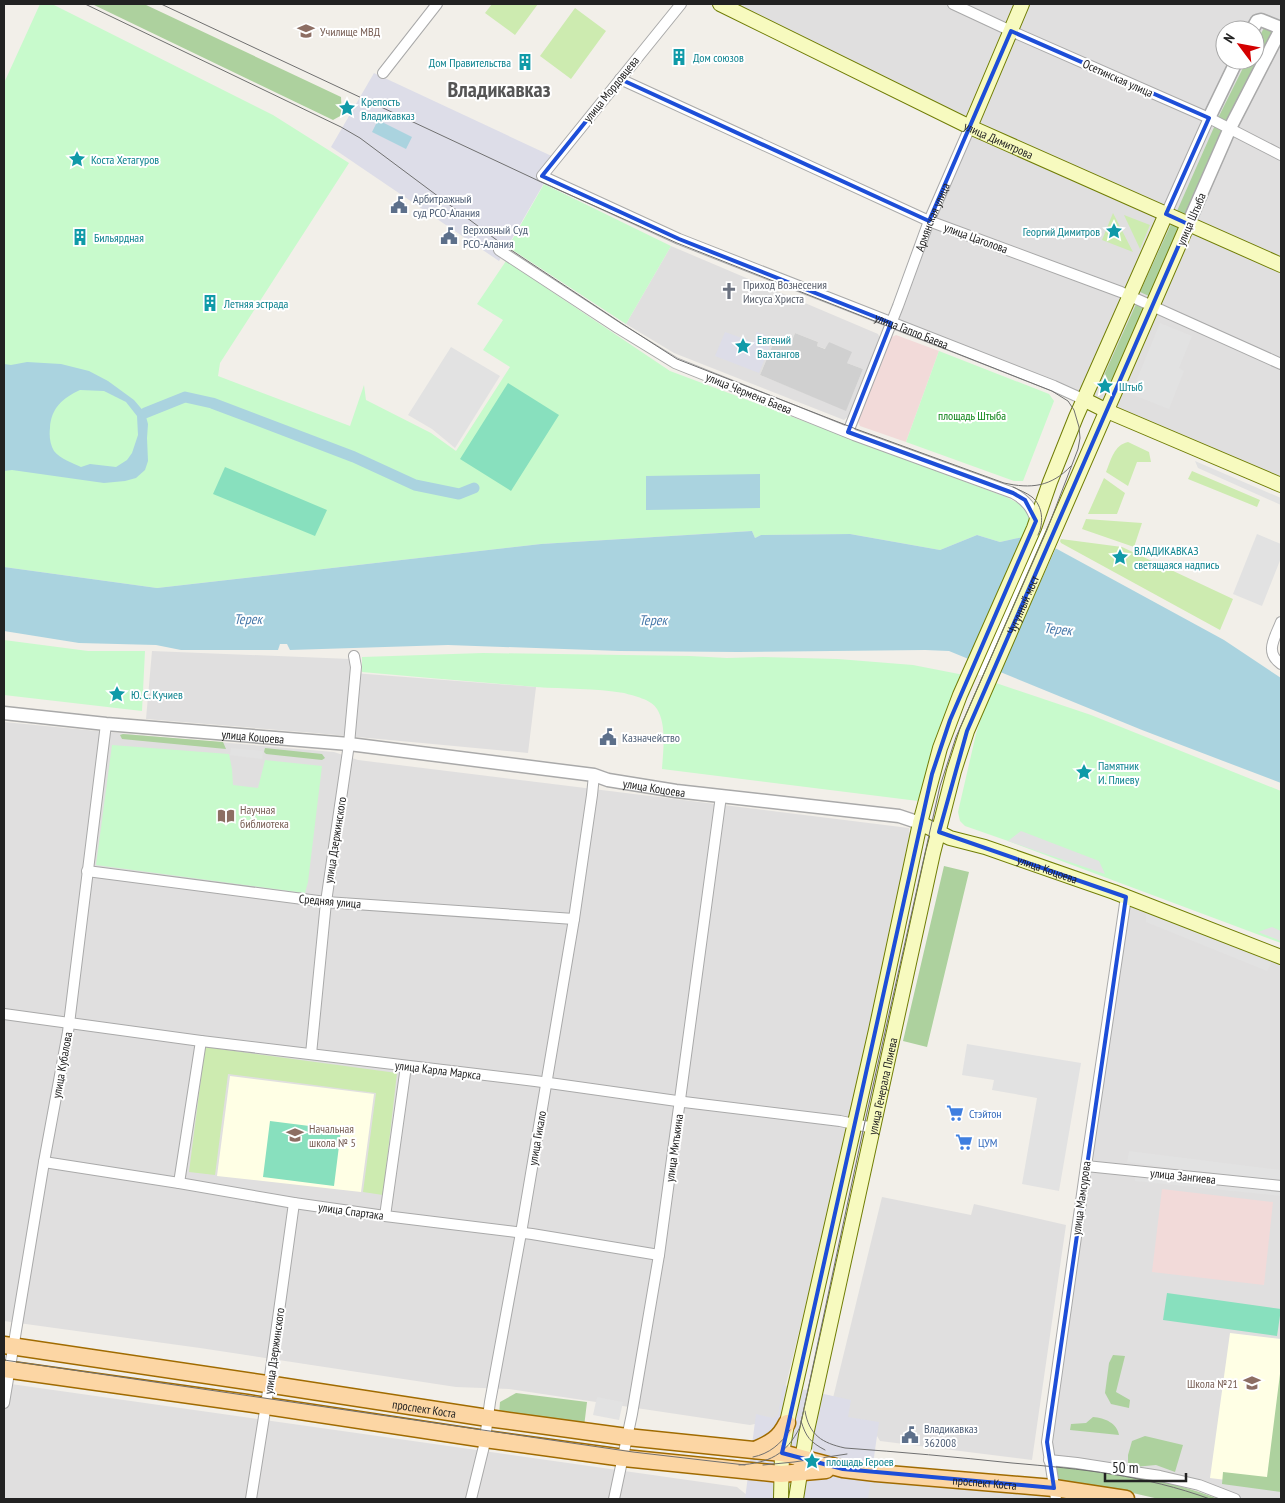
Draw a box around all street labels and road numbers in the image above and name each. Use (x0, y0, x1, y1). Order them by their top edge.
street label: улица Мордовцева (580, 53, 642, 125)
street label: Осетинская улица (1081, 56, 1156, 100)
street label: улица Димитрова (962, 118, 1036, 162)
street label: Армянская улица (911, 180, 952, 253)
street label: улица Штыба (1173, 190, 1209, 248)
street label: улица Цаголова (942, 220, 1010, 257)
street label: улица Гаппо Баева (873, 309, 951, 352)
street label: улица Чермена Баева (704, 369, 794, 417)
street label: Чугунный мост (1003, 573, 1042, 636)
street label: улица Коцоева (221, 726, 285, 746)
street label: улица Коцоева (622, 775, 686, 800)
street label: улица Дзержинского (321, 796, 349, 884)
street label: улица Коцоева (1015, 851, 1080, 886)
street label: Средняя улица (298, 891, 362, 911)
street label: улица Кубалова (49, 1030, 75, 1099)
street label: улица Генерала Плиева (864, 1036, 900, 1136)
street label: улица Карла Маркса (394, 1057, 482, 1083)
street label: улица Гикало (525, 1110, 549, 1166)
street label: улица Митькина (662, 1113, 686, 1183)
street label: улица Мамсурова (1068, 1160, 1094, 1236)
street label: улица Зангиева (1149, 1165, 1217, 1187)
street label: улица Спартака (317, 1199, 385, 1223)
street label: улица Дзержинского (260, 1307, 288, 1395)
street label: проспект Коста (391, 1396, 457, 1421)
street label: проспект Коста (952, 1472, 1017, 1492)

